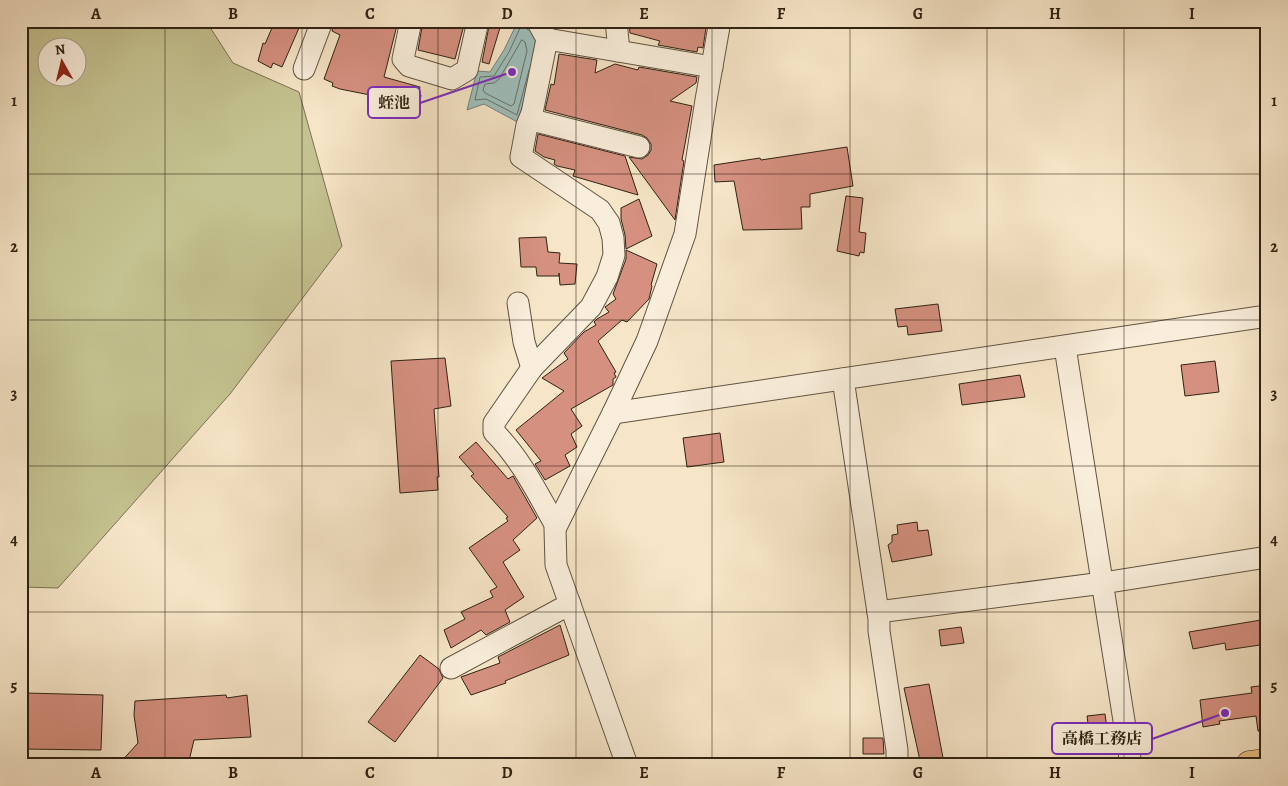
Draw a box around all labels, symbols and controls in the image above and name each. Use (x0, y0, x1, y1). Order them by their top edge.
text: A (90, 3, 102, 25)
text: B (228, 3, 238, 25)
text: C (365, 3, 375, 25)
text: D (501, 3, 513, 25)
text: E (639, 3, 649, 25)
text: F (777, 3, 786, 25)
text: G (913, 3, 923, 25)
text: H (1049, 3, 1061, 25)
text: I (1189, 3, 1195, 25)
north arrow (38, 38, 88, 88)
text: N (54, 40, 67, 60)
callout: 蛭池 (368, 87, 420, 118)
text: 1 (11, 90, 17, 112)
text: 1 (1271, 90, 1277, 112)
text: 蛭池 (378, 92, 410, 114)
text: 2 (10, 236, 18, 258)
text: 2 (1270, 236, 1278, 258)
text: 3 (11, 383, 18, 405)
text: 3 (1271, 383, 1278, 405)
text: 4 (10, 529, 18, 551)
text: 4 (1270, 529, 1278, 551)
text: 5 (11, 675, 18, 697)
text: 5 (1271, 675, 1278, 697)
callout: 高橋工務店 (1052, 723, 1152, 754)
text: 高橋工務店 (1062, 728, 1142, 750)
text: A (90, 762, 102, 784)
text: B (228, 762, 238, 784)
text: C (365, 762, 375, 784)
text: D (501, 762, 513, 784)
text: E (639, 762, 649, 784)
text: F (777, 762, 786, 784)
text: G (913, 762, 923, 784)
text: H (1049, 762, 1061, 784)
text: I (1189, 762, 1195, 784)

